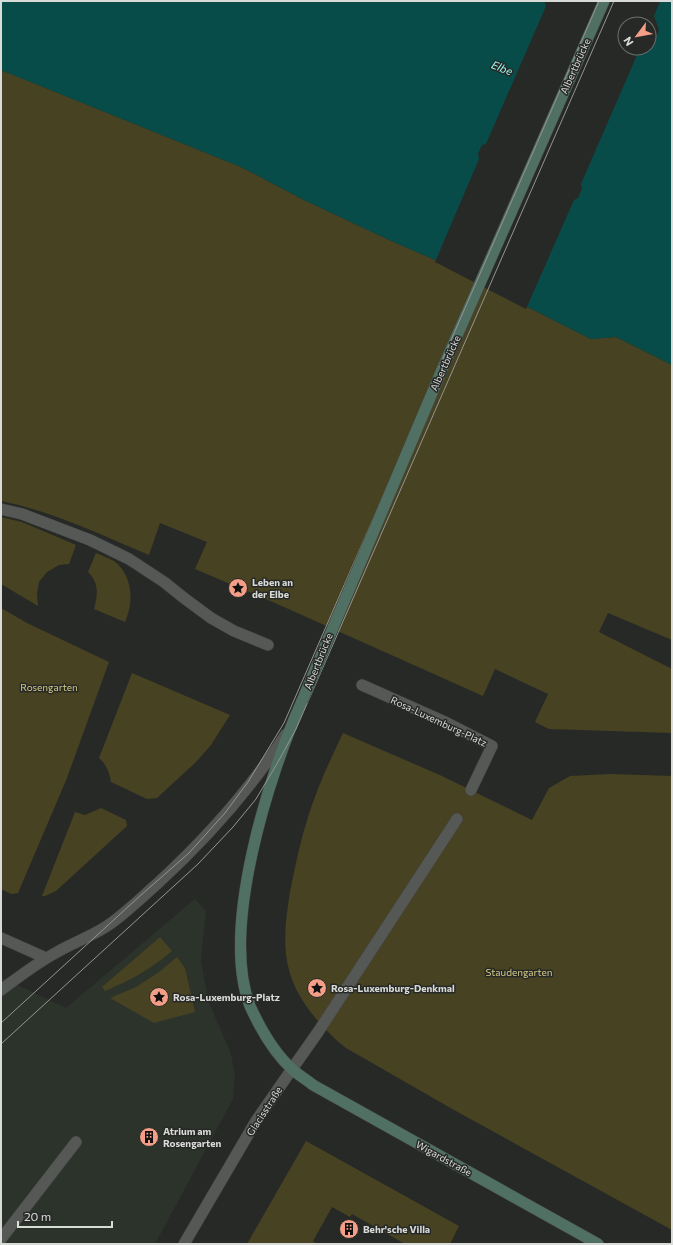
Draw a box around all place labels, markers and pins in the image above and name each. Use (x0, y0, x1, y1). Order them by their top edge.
place label: Leben an der Elbe (252, 576, 293, 600)
place icon: Leben an der Elbe (227, 577, 249, 599)
place icon: Rosa-Luxemburg-Denkmal (306, 977, 328, 999)
place label: Rosa-Luxemburg-Denkmal (331, 982, 455, 994)
place icon: Rosa-Luxemburg-Platz (148, 986, 170, 1008)
place label: Rosa-Luxemburg-Platz (173, 991, 280, 1003)
place label: Atrium am Rosengarten (163, 1125, 221, 1149)
building icon: Atrium am Rosengarten (138, 1126, 160, 1148)
building icon: Behr'sche Villa (338, 1218, 360, 1240)
place label: Behr'sche Villa (363, 1223, 430, 1235)

